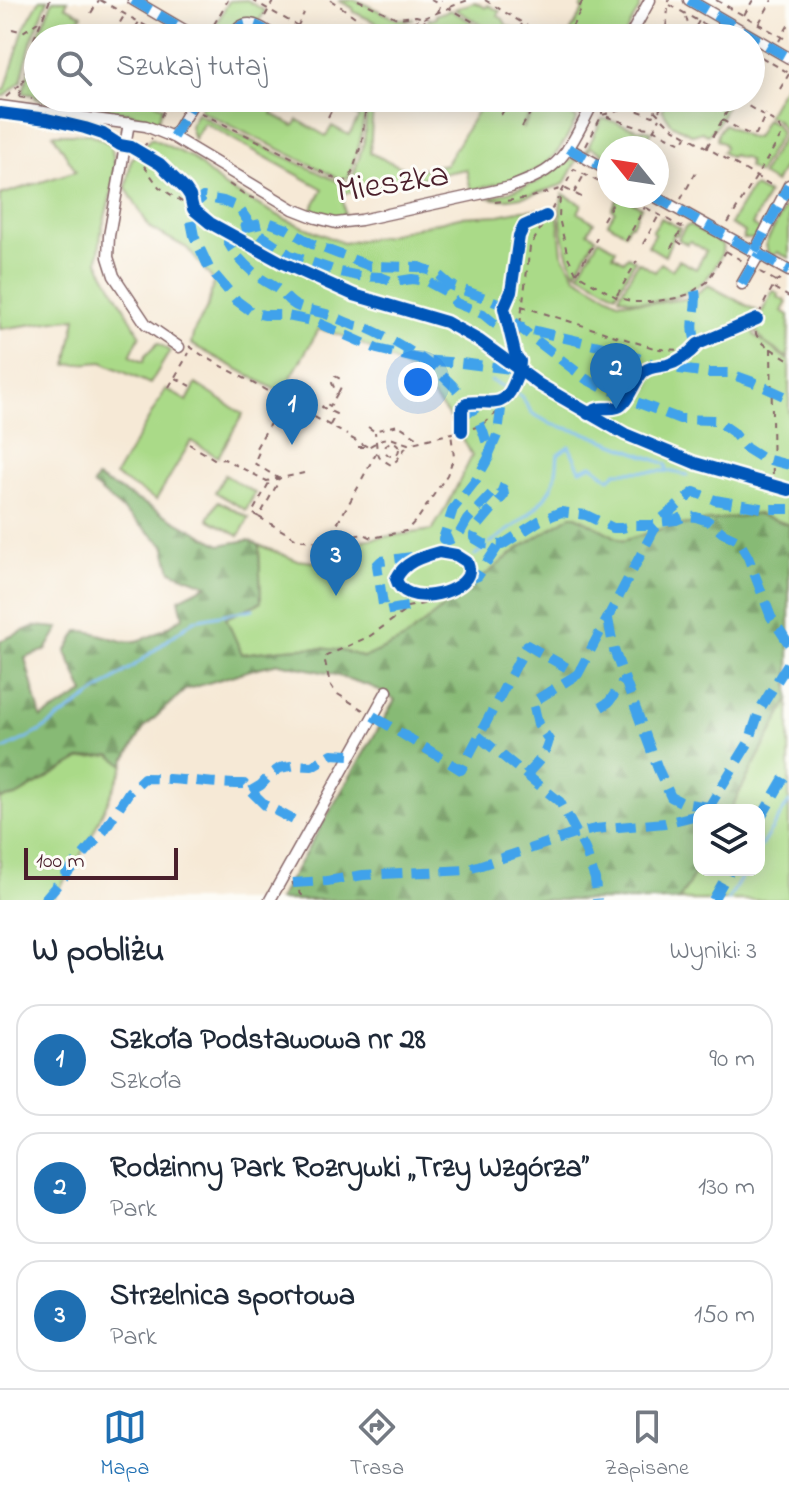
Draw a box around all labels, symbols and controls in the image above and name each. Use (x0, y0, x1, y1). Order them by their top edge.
search box (24, 24, 765, 112)
icon: search (52, 46, 96, 90)
text: Szukaj tutaj (116, 46, 267, 90)
north arrow (597, 136, 669, 208)
street label: Mieszka (333, 149, 453, 219)
pin: 2 (590, 343, 642, 409)
your location (398, 362, 438, 402)
pin: 1 (266, 379, 318, 445)
pin: 3 (310, 530, 362, 596)
map controls (693, 804, 765, 876)
button: layers (693, 804, 765, 876)
scale bar (24, 844, 178, 880)
text: 100 m (36, 846, 85, 878)
text: W pobliżu (32, 927, 164, 977)
text: Wyniki: 3 (669, 933, 757, 971)
text: Szkoła Podstawowa nr 28 (110, 1019, 426, 1063)
text: 1 (56, 1041, 64, 1079)
text: 90 m (709, 1041, 755, 1079)
text: Szkoła (110, 1063, 182, 1101)
text: Rodzinny Park Rozrywki „Trzy Wzgórza” (110, 1147, 589, 1191)
text: 2 (54, 1169, 66, 1207)
text: 130 m (698, 1169, 755, 1207)
text: Park (110, 1191, 157, 1229)
text: Strzelnica sportowa (110, 1275, 355, 1319)
text: 3 (55, 1297, 65, 1335)
text: 150 m (694, 1297, 755, 1335)
text: Park (110, 1319, 157, 1357)
tab: Mapa (100, 1405, 149, 1485)
tab: Trasa (350, 1405, 404, 1485)
tab: Zapisane (605, 1405, 689, 1485)

